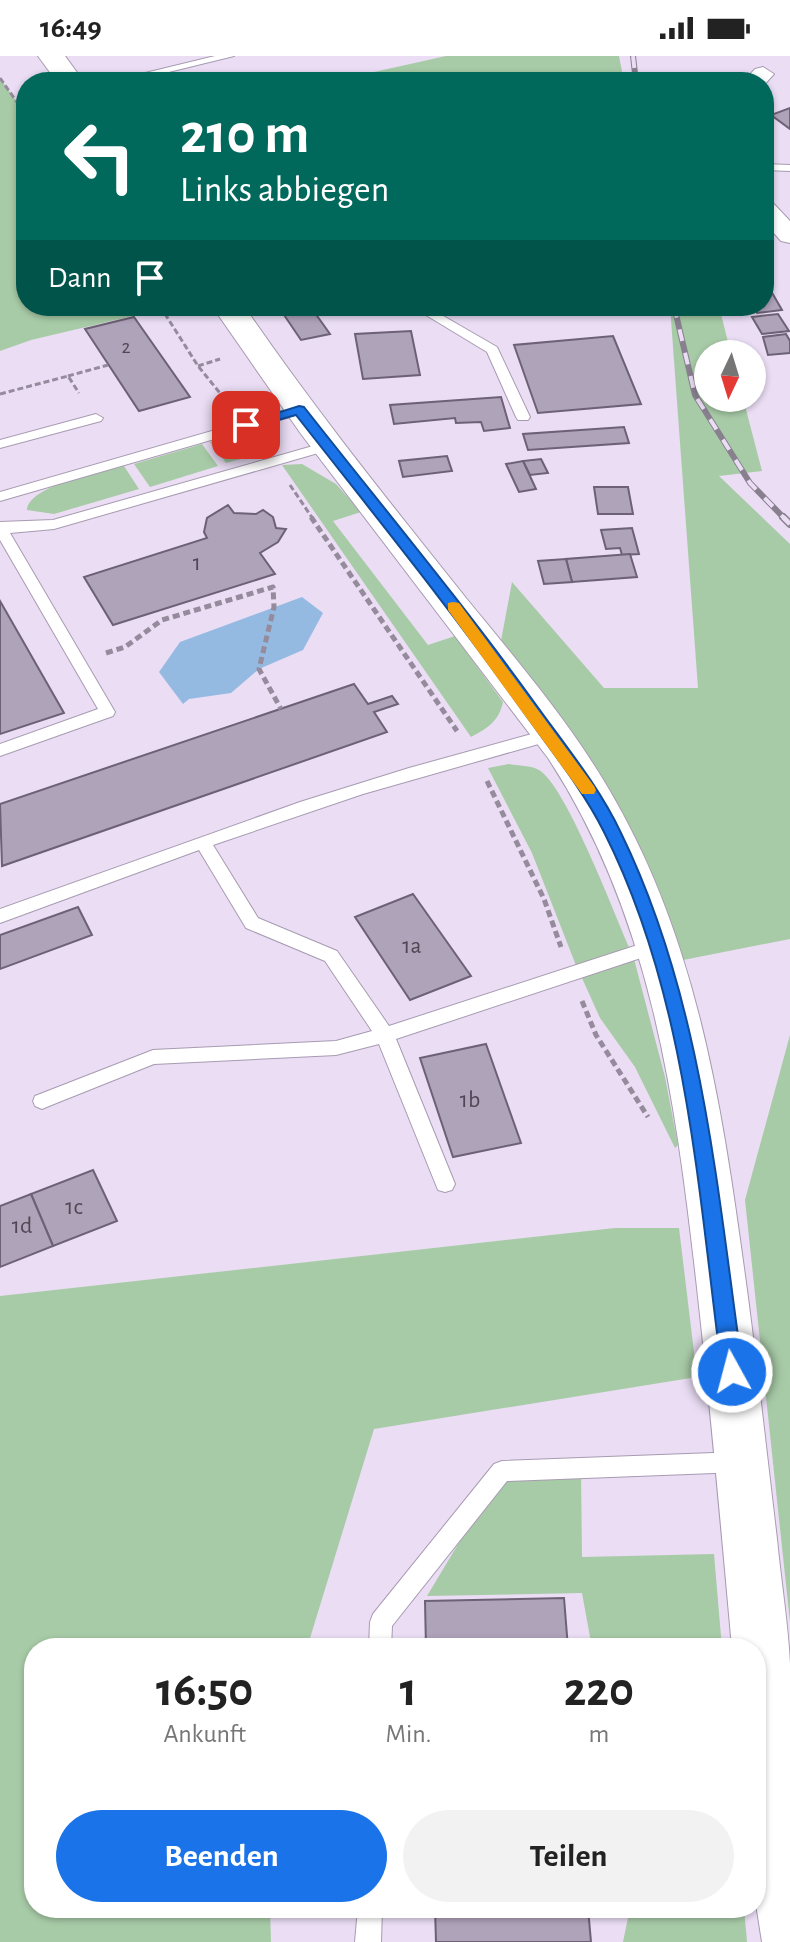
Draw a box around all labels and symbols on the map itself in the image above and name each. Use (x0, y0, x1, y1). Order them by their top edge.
house number: 2 (121, 337, 131, 357)
north arrow (694, 340, 766, 412)
pin (212, 391, 280, 459)
house number: 1 (193, 551, 201, 575)
house number: 1a (402, 934, 422, 958)
house number: 1b (460, 1088, 480, 1112)
house number: 1c (65, 1195, 83, 1219)
house number: 1d (12, 1214, 32, 1238)
position arrow (690, 1330, 774, 1414)

